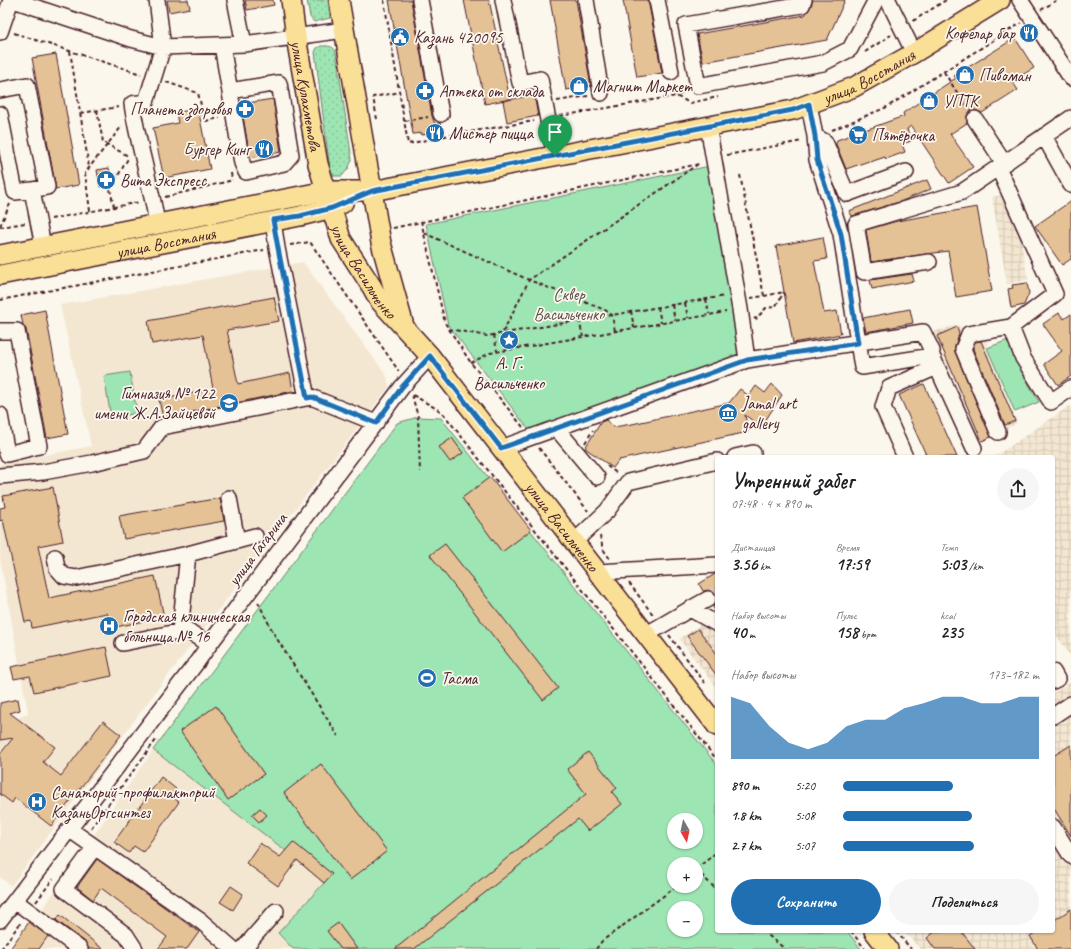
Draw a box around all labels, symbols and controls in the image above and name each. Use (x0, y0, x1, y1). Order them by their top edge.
restaurant icon: Кофелар бар (1018, 22, 1040, 44)
place label: Кофелар бар (945, 23, 1017, 44)
public building icon: Казань 420095 (389, 26, 411, 48)
place label: Казань 420095 (414, 27, 504, 49)
street label: улица Кулахметова (286, 38, 326, 154)
street label: улица Восстания (819, 44, 920, 109)
shop icon: Пивоман (954, 64, 976, 86)
place label: Пивоман (979, 65, 1033, 86)
shop icon: Магнит Маркет (568, 75, 590, 97)
place label: Магнит Маркет (593, 76, 693, 97)
pharmacy icon: Аптека от склада (414, 80, 436, 102)
place label: Аптека от склада (439, 81, 545, 102)
shop icon: УПТК (918, 90, 940, 112)
place label: УПТК (943, 91, 981, 112)
pharmacy icon: Планета здоровья (234, 98, 256, 120)
place label: Планета здоровья (130, 99, 232, 121)
pin (538, 115, 572, 156)
icon: arrive (544, 121, 566, 143)
restaurant icon: Мистер пицца (424, 122, 446, 144)
place label: Мистер пицца (449, 123, 535, 144)
supermarket icon: Пятёрочка (847, 124, 869, 146)
place label: Пятёрочка (872, 125, 935, 146)
restaurant icon: Бургер Кинг (253, 138, 275, 160)
place label: Бургер Кинг (184, 139, 252, 160)
pharmacy icon: Вита Экспресс (95, 169, 117, 191)
place label: Вита Экспресс (120, 170, 207, 191)
street label: улица Васильченко (326, 221, 402, 324)
street label: улица Восстания (113, 223, 218, 263)
park label: Сквер Васильченко (534, 284, 605, 325)
place icon: А. Г. Васильченко (498, 329, 520, 351)
place label: А. Г. Васильченко (474, 353, 545, 394)
place label: Гимназия № 122 имени Ж.А.Зайцевой (94, 383, 216, 424)
school or university icon: Гимназия № 122 имени Ж.А.Зайцевой (218, 392, 240, 414)
place label: Jamal art gallery (741, 393, 799, 434)
museum icon: Jamal art gallery (717, 402, 739, 424)
text: Утренний забег (731, 467, 854, 495)
button: share (997, 468, 1039, 510)
street label: улица Васильченко (520, 477, 604, 577)
text: 07:48 · 4 × 890 m (731, 496, 812, 512)
street label: улица Гагарина (223, 507, 293, 591)
text: Дистанция (731, 540, 775, 554)
text: Время (836, 540, 859, 554)
text: Темп (940, 540, 958, 554)
text: 3.56 (731, 554, 757, 575)
text: 17:59 (836, 554, 869, 575)
text: 5:03 (940, 554, 966, 575)
text: km (757, 559, 771, 573)
text: /km (966, 559, 983, 573)
place label: Городская клиническая больница № 16 (123, 606, 250, 647)
text: Набор высоты (731, 608, 786, 622)
text: Пульс (836, 608, 857, 622)
text: kcal (940, 608, 955, 622)
hospital icon: Городская клиническая больница № 16 (98, 615, 120, 637)
text: 40 (731, 622, 746, 643)
text: 158 (836, 622, 858, 643)
text: 235 (940, 622, 963, 643)
text: m (746, 627, 755, 641)
text: bpm (858, 627, 876, 641)
sports icon: Тасма (416, 667, 438, 689)
text: Набор высоты (731, 667, 796, 683)
text: 173–182 m (988, 667, 1039, 683)
place label: Тасма (441, 668, 479, 689)
text: 890 m (731, 778, 759, 794)
text: 5:20 (795, 778, 815, 794)
place label: Санаторий-профилакторий КазаньОргсинтез (51, 782, 216, 824)
hospital icon: Санаторий-профилакторий КазаньОргсинтез (26, 791, 48, 813)
text: 1.8 km (731, 808, 761, 824)
text: 5:08 (795, 808, 815, 824)
north arrow (667, 813, 703, 849)
map controls (667, 813, 703, 937)
text: 2.7 km (731, 838, 761, 854)
text: 5:07 (795, 838, 815, 854)
button: + (667, 857, 703, 893)
button: Сохранить (731, 879, 881, 925)
button: Поделиться (889, 879, 1039, 925)
button: − (667, 901, 703, 937)

